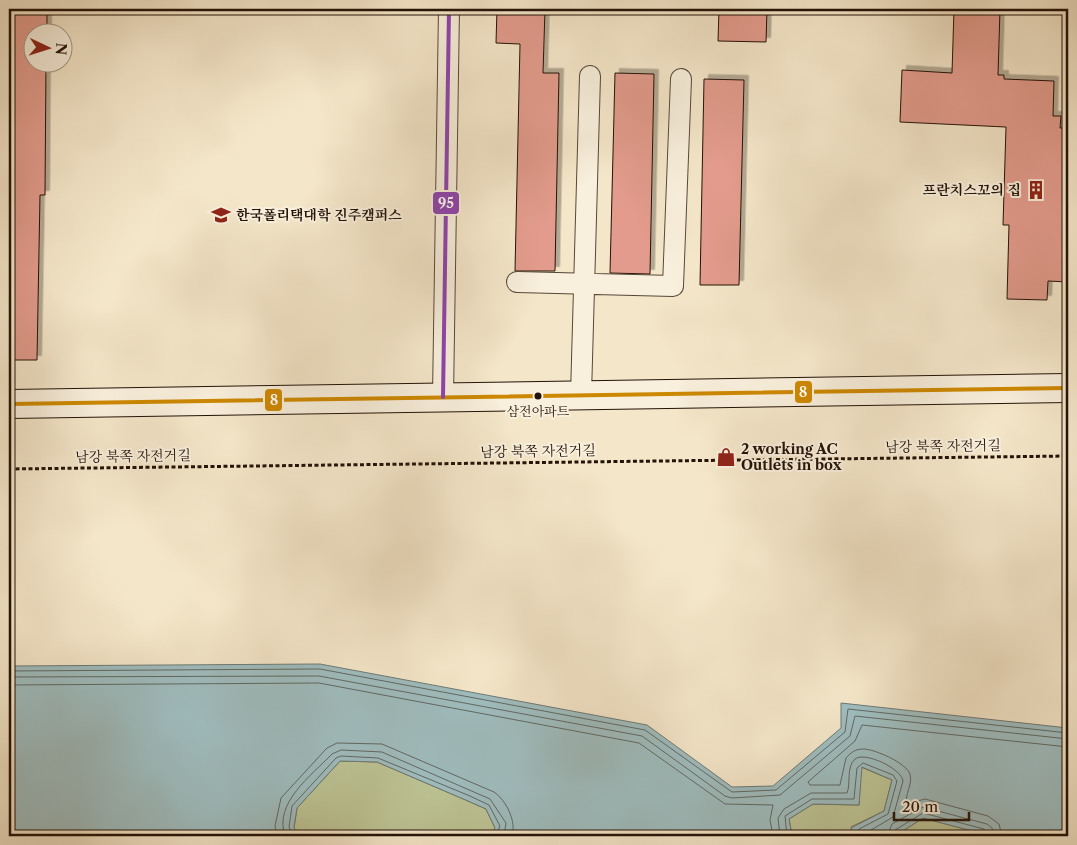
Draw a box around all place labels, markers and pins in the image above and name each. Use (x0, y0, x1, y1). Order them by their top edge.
building icon: 프란치스꼬의 집 (1025, 179, 1047, 201)
place label: 프란치스꼬의 집 (923, 181, 1021, 199)
school or university icon: 한국폴리택대학 진주캠퍼스 (210, 204, 232, 226)
place label: 한국폴리택대학 진주캠퍼스 (236, 206, 402, 224)
marker: 삼전아파트 (533, 391, 543, 401)
place label: 삼전아파트 (507, 403, 570, 419)
place label: 2 working AC Outlets in box (741, 440, 843, 474)
shop icon: 2 working AC Outlets in box (715, 446, 737, 468)

